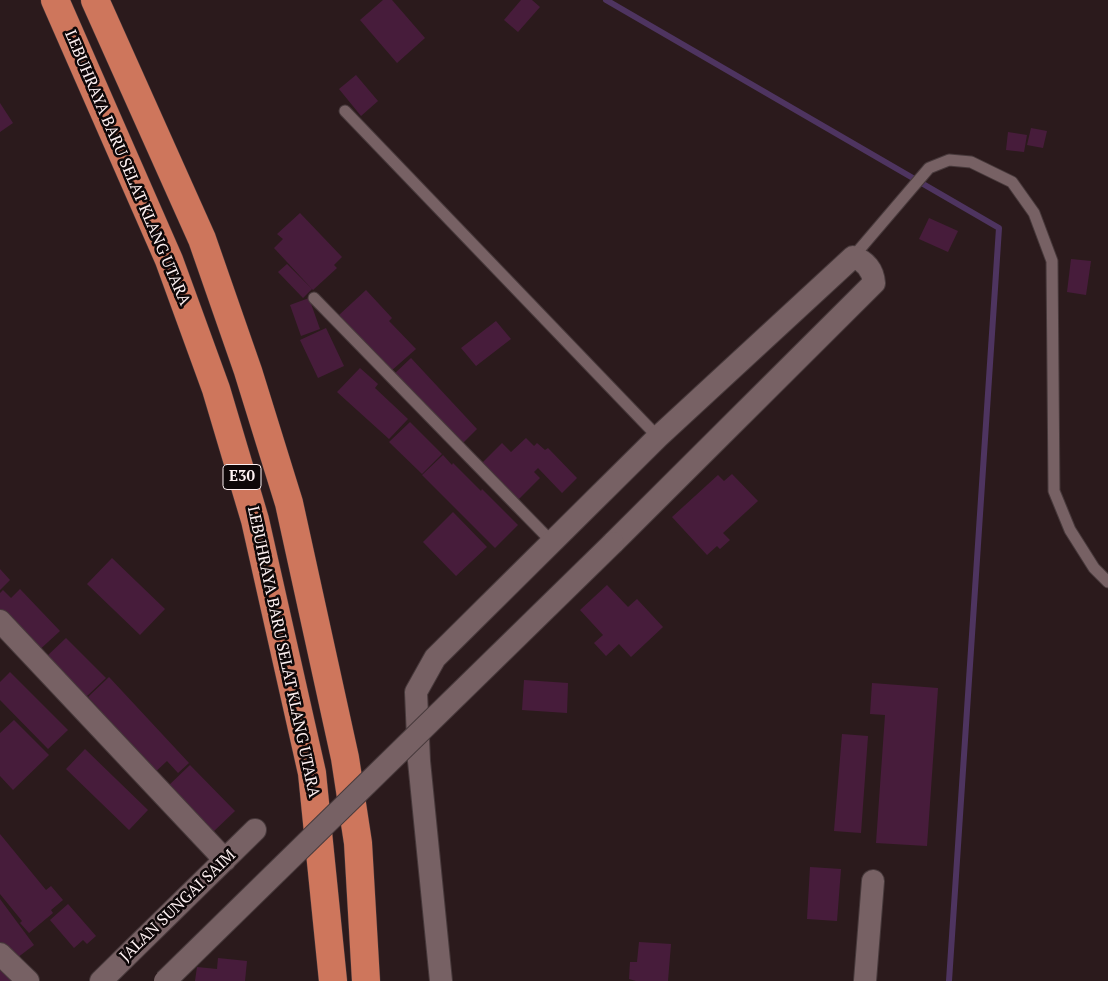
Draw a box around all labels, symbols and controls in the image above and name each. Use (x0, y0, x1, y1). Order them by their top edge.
street label: LEBUHRAYA BARU SELAT KLANG UTARA (60, 27, 194, 309)
road number: E30 (223, 464, 261, 490)
street label: LEBUHRAYA BARU SELAT KLANG UTARA (243, 505, 323, 799)
street label: JALAN SUNGAI SAIM (116, 846, 240, 966)

